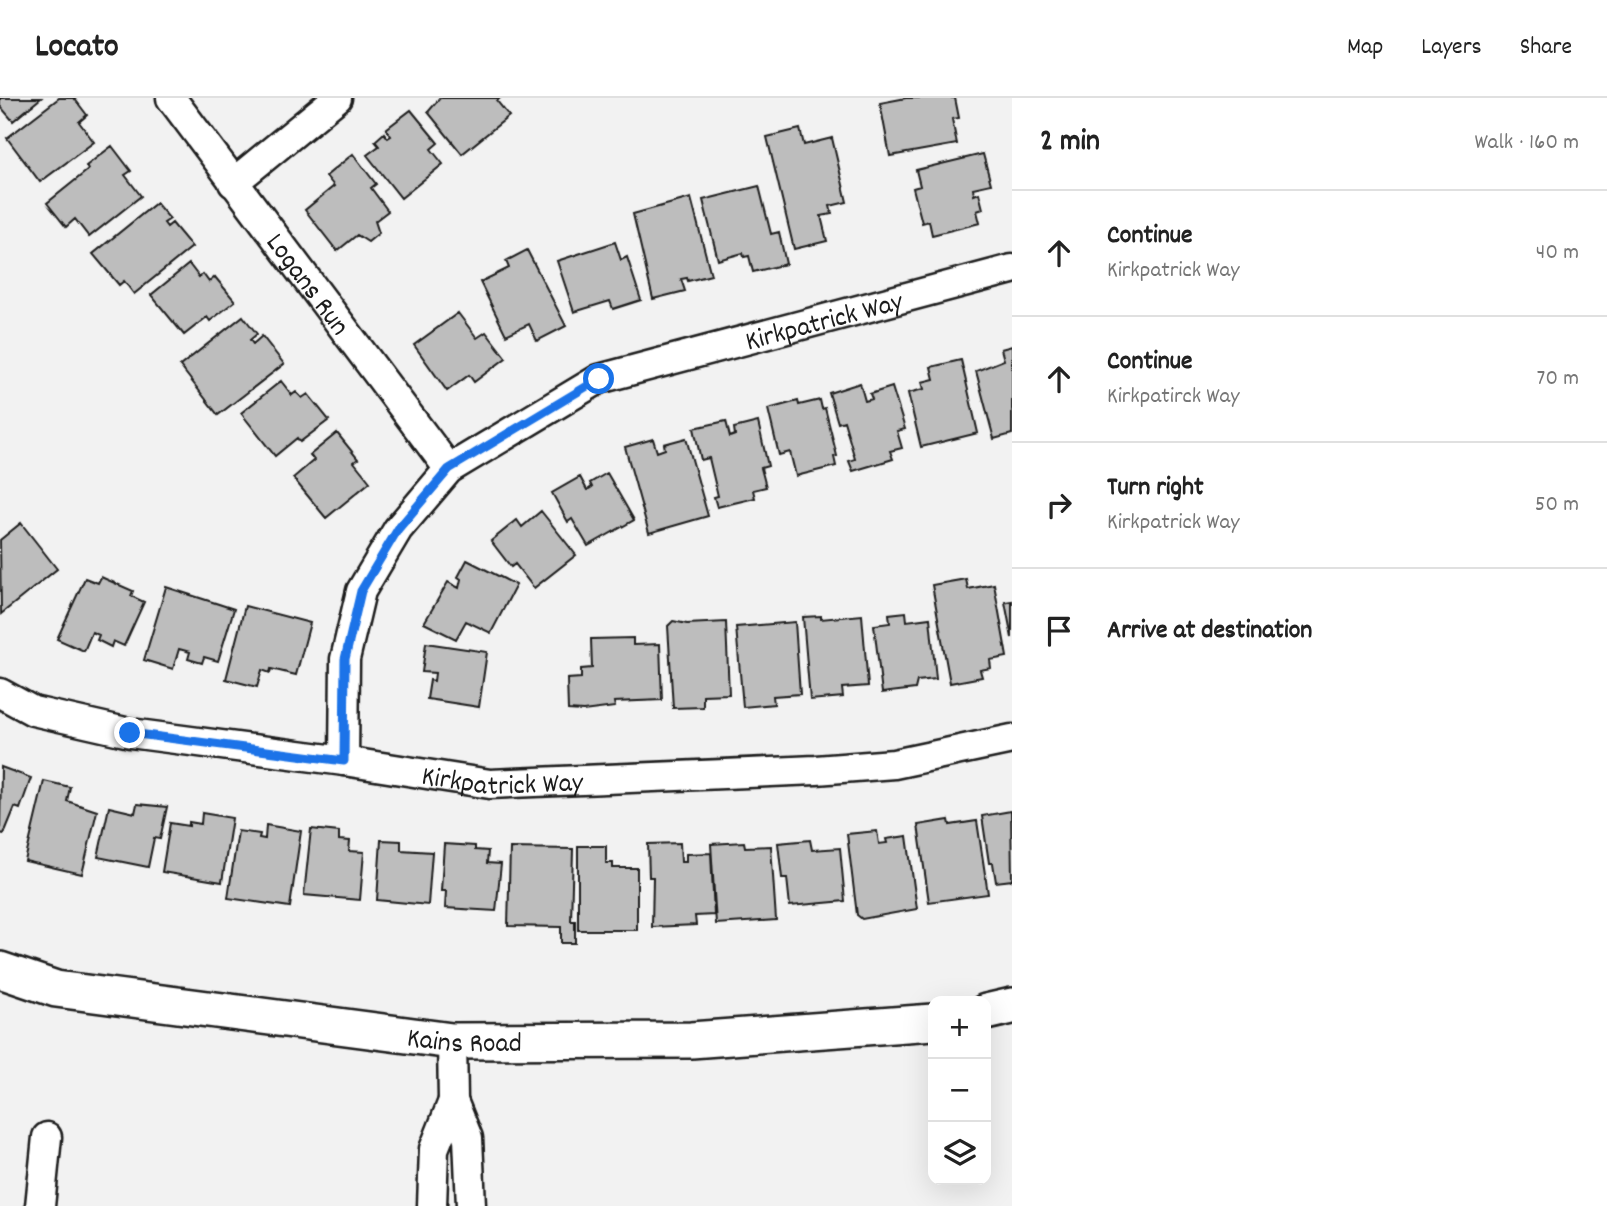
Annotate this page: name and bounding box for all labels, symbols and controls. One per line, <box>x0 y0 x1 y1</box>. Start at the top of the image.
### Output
text: Locato <box>35 25 119 72</box>
text: Map <box>1347 31 1383 65</box>
text: Layers <box>1421 31 1482 65</box>
text: Share <box>1520 31 1572 65</box>
text: 2 min <box>1040 122 1100 165</box>
text: Walk · 160 m <box>1474 127 1579 160</box>
text: Continue <box>1107 218 1192 255</box>
street label: Logans Run <box>254 226 357 346</box>
icon: ahead <box>1040 234 1078 272</box>
text: 40 m <box>1536 237 1579 270</box>
text: Kirkpatrick Way <box>1107 255 1240 288</box>
street label: Kirkpatrick Way <box>742 284 909 364</box>
text: Continue <box>1107 344 1192 381</box>
icon: ahead <box>1040 360 1078 398</box>
route start <box>583 363 614 394</box>
text: 70 m <box>1537 363 1579 396</box>
text: Kirkpatirck Way <box>1107 381 1240 414</box>
text: Turn right <box>1107 470 1204 507</box>
icon: right <box>1040 486 1078 524</box>
text: 50 m <box>1535 489 1579 522</box>
text: Kirkpatrick Way <box>1107 507 1240 540</box>
icon: arrive <box>1040 612 1078 650</box>
text: Arrive at destination <box>1107 613 1312 650</box>
route end <box>114 717 145 748</box>
street label: Kirkpatrick Way <box>418 759 585 809</box>
map controls <box>928 996 991 1185</box>
button: + <box>928 996 991 1059</box>
street label: Kains Road <box>404 1020 522 1066</box>
button: − <box>928 1059 991 1122</box>
button: layers <box>928 1122 991 1185</box>

